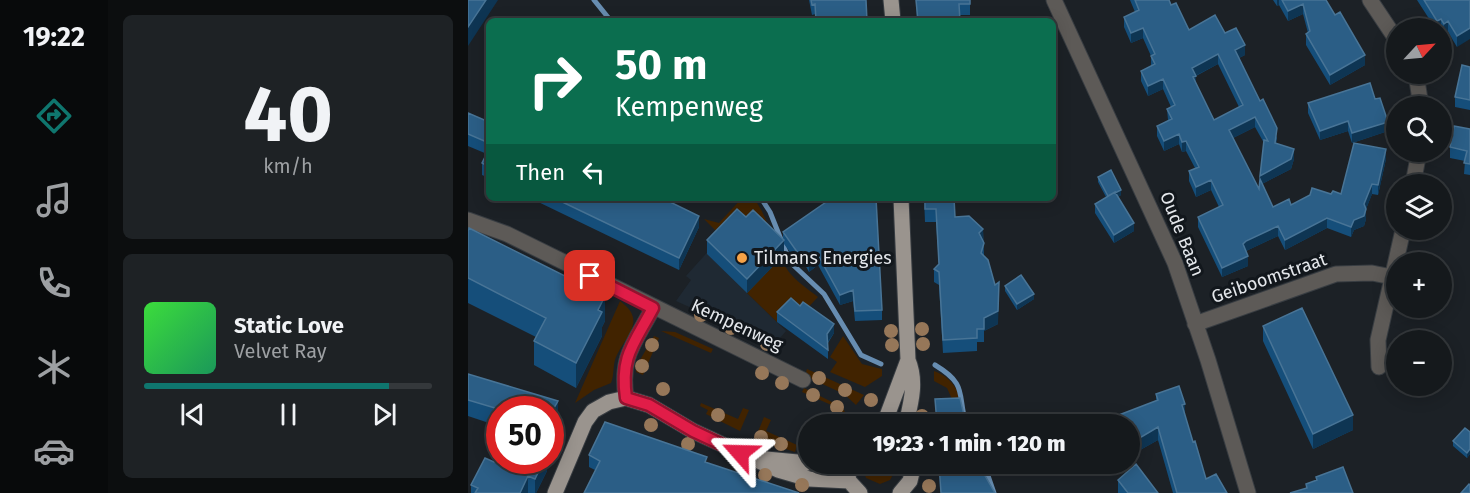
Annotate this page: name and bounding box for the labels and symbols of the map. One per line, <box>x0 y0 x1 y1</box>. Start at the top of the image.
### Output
north arrow <box>1386 18 1452 84</box>
street label: Oude Baan <box>1155 188 1209 280</box>
place label: Tilmans Energies <box>754 247 892 269</box>
street label: Geiboomstraat <box>1208 248 1330 308</box>
pin <box>564 250 615 301</box>
marker: Tilmans Energies <box>735 251 749 265</box>
street label: Kempenweg <box>688 294 787 356</box>
speed limit sign: 50 <box>486 396 564 474</box>
position arrow <box>708 421 772 485</box>

